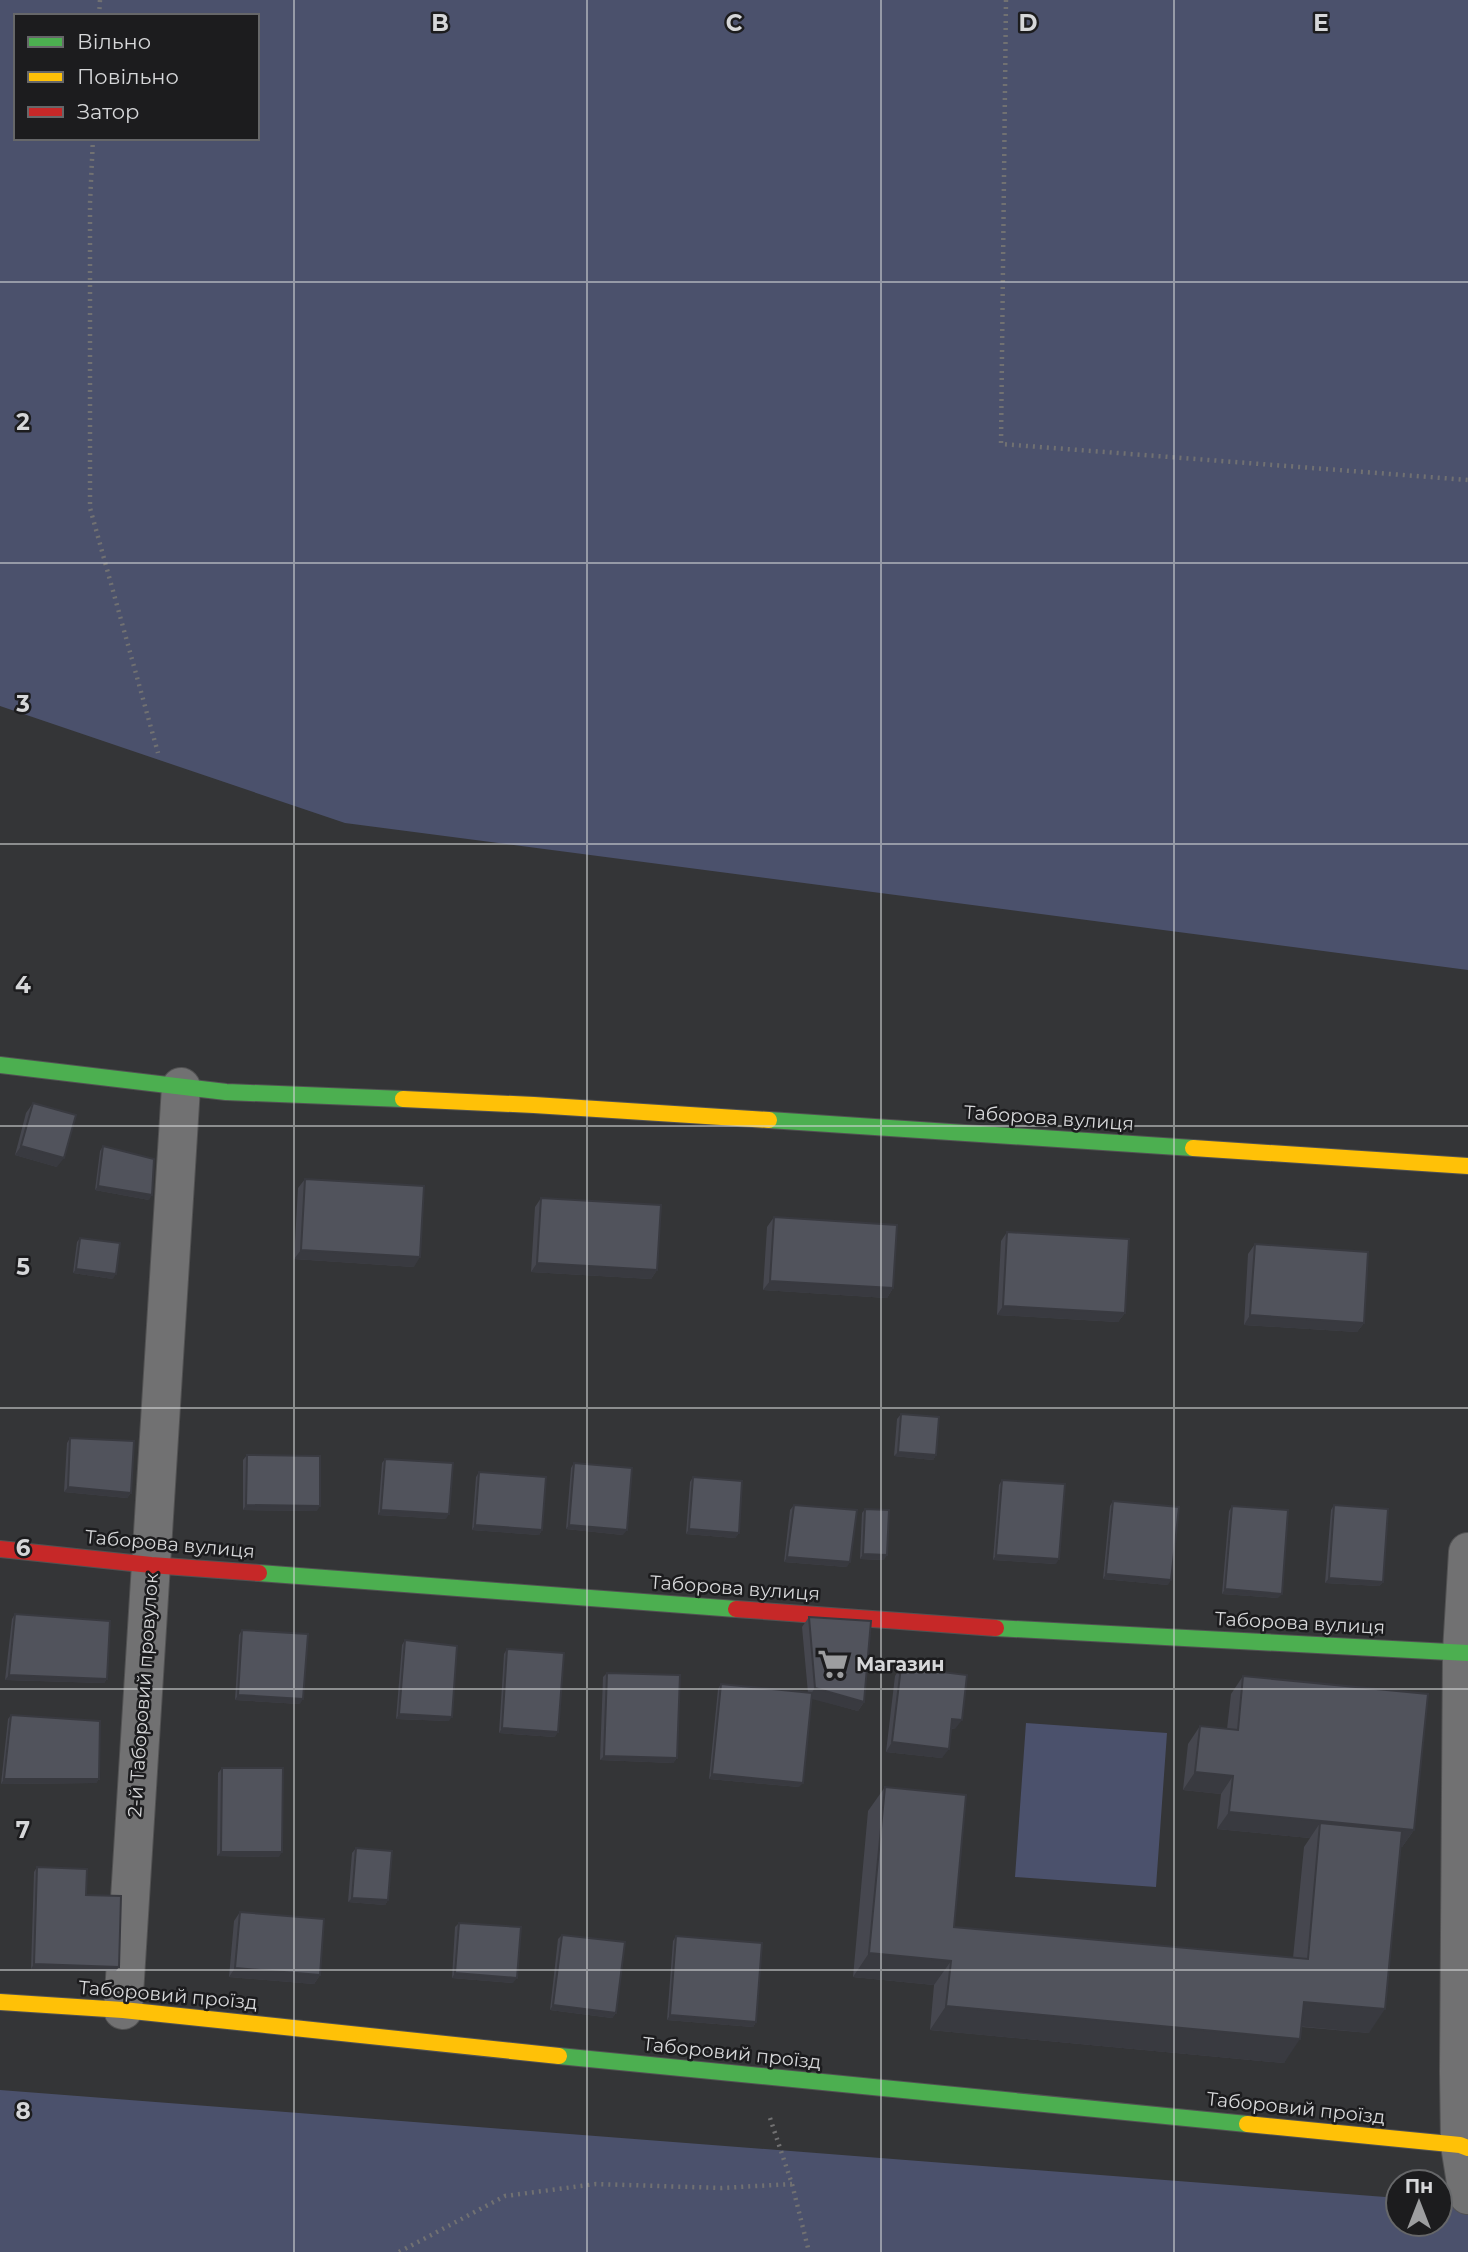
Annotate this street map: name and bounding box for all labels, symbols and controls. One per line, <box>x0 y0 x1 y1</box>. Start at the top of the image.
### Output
text: B <box>431 9 449 37</box>
text: C <box>726 9 743 37</box>
text: D <box>1019 9 1038 37</box>
text: E <box>1313 9 1329 37</box>
legend <box>14 14 259 140</box>
text: Вільно <box>77 29 151 54</box>
text: Повільно <box>77 64 179 89</box>
text: Затор <box>77 99 139 124</box>
text: 2 <box>16 408 30 436</box>
text: 3 <box>15 690 30 718</box>
text: 4 <box>15 971 31 999</box>
street label: Таборова вулиця <box>963 1101 1135 1135</box>
text: 5 <box>16 1253 30 1281</box>
street label: Таборова вулиця <box>84 1525 256 1563</box>
text: 6 <box>16 1534 31 1562</box>
street label: Таборова вулиця <box>649 1571 821 1605</box>
street label: 2-й Таборовий провулок <box>123 1572 163 1818</box>
street label: Таборова вулиця <box>1214 1607 1386 1639</box>
supermarket icon: Магазин <box>816 1647 850 1681</box>
place label: Магазин <box>856 1653 944 1676</box>
text: 7 <box>16 1816 30 1844</box>
street label: Таборовий проїзд <box>78 1976 258 2014</box>
street label: Таборовий проїзд <box>641 2032 823 2074</box>
street label: Таборовий проїзд <box>1205 2087 1387 2129</box>
text: 8 <box>15 2097 31 2125</box>
north arrow <box>1384 2168 1454 2238</box>
text: Пн <box>1405 2175 1433 2198</box>

